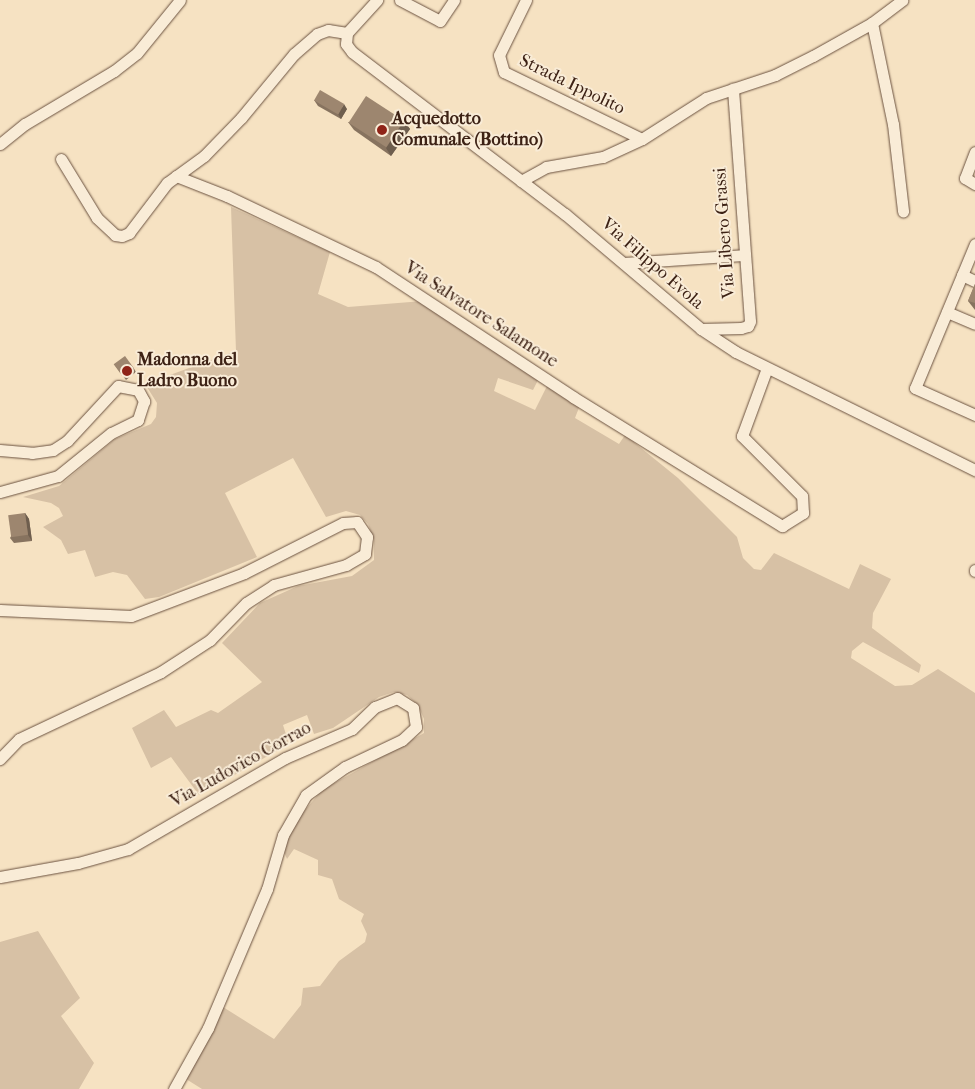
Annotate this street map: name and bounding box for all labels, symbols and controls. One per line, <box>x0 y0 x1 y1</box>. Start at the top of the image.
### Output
street label: Strada Ippolito <box>516 50 628 120</box>
place label: Acquedotto Comunale (Bottino) <box>392 109 543 152</box>
marker: Acquedotto Comunale (Bottino) <box>376 124 388 136</box>
street label: Via Libero Grassi <box>710 167 740 299</box>
street label: Via Filippo Evola <box>596 214 708 314</box>
street label: Via Salvatore Salamone <box>400 257 562 373</box>
place label: Madonna del Ladro Buono <box>137 350 237 392</box>
marker: Madonna del Ladro Buono <box>121 365 133 377</box>
street label: Via Ludovico Corrao <box>167 717 315 813</box>

